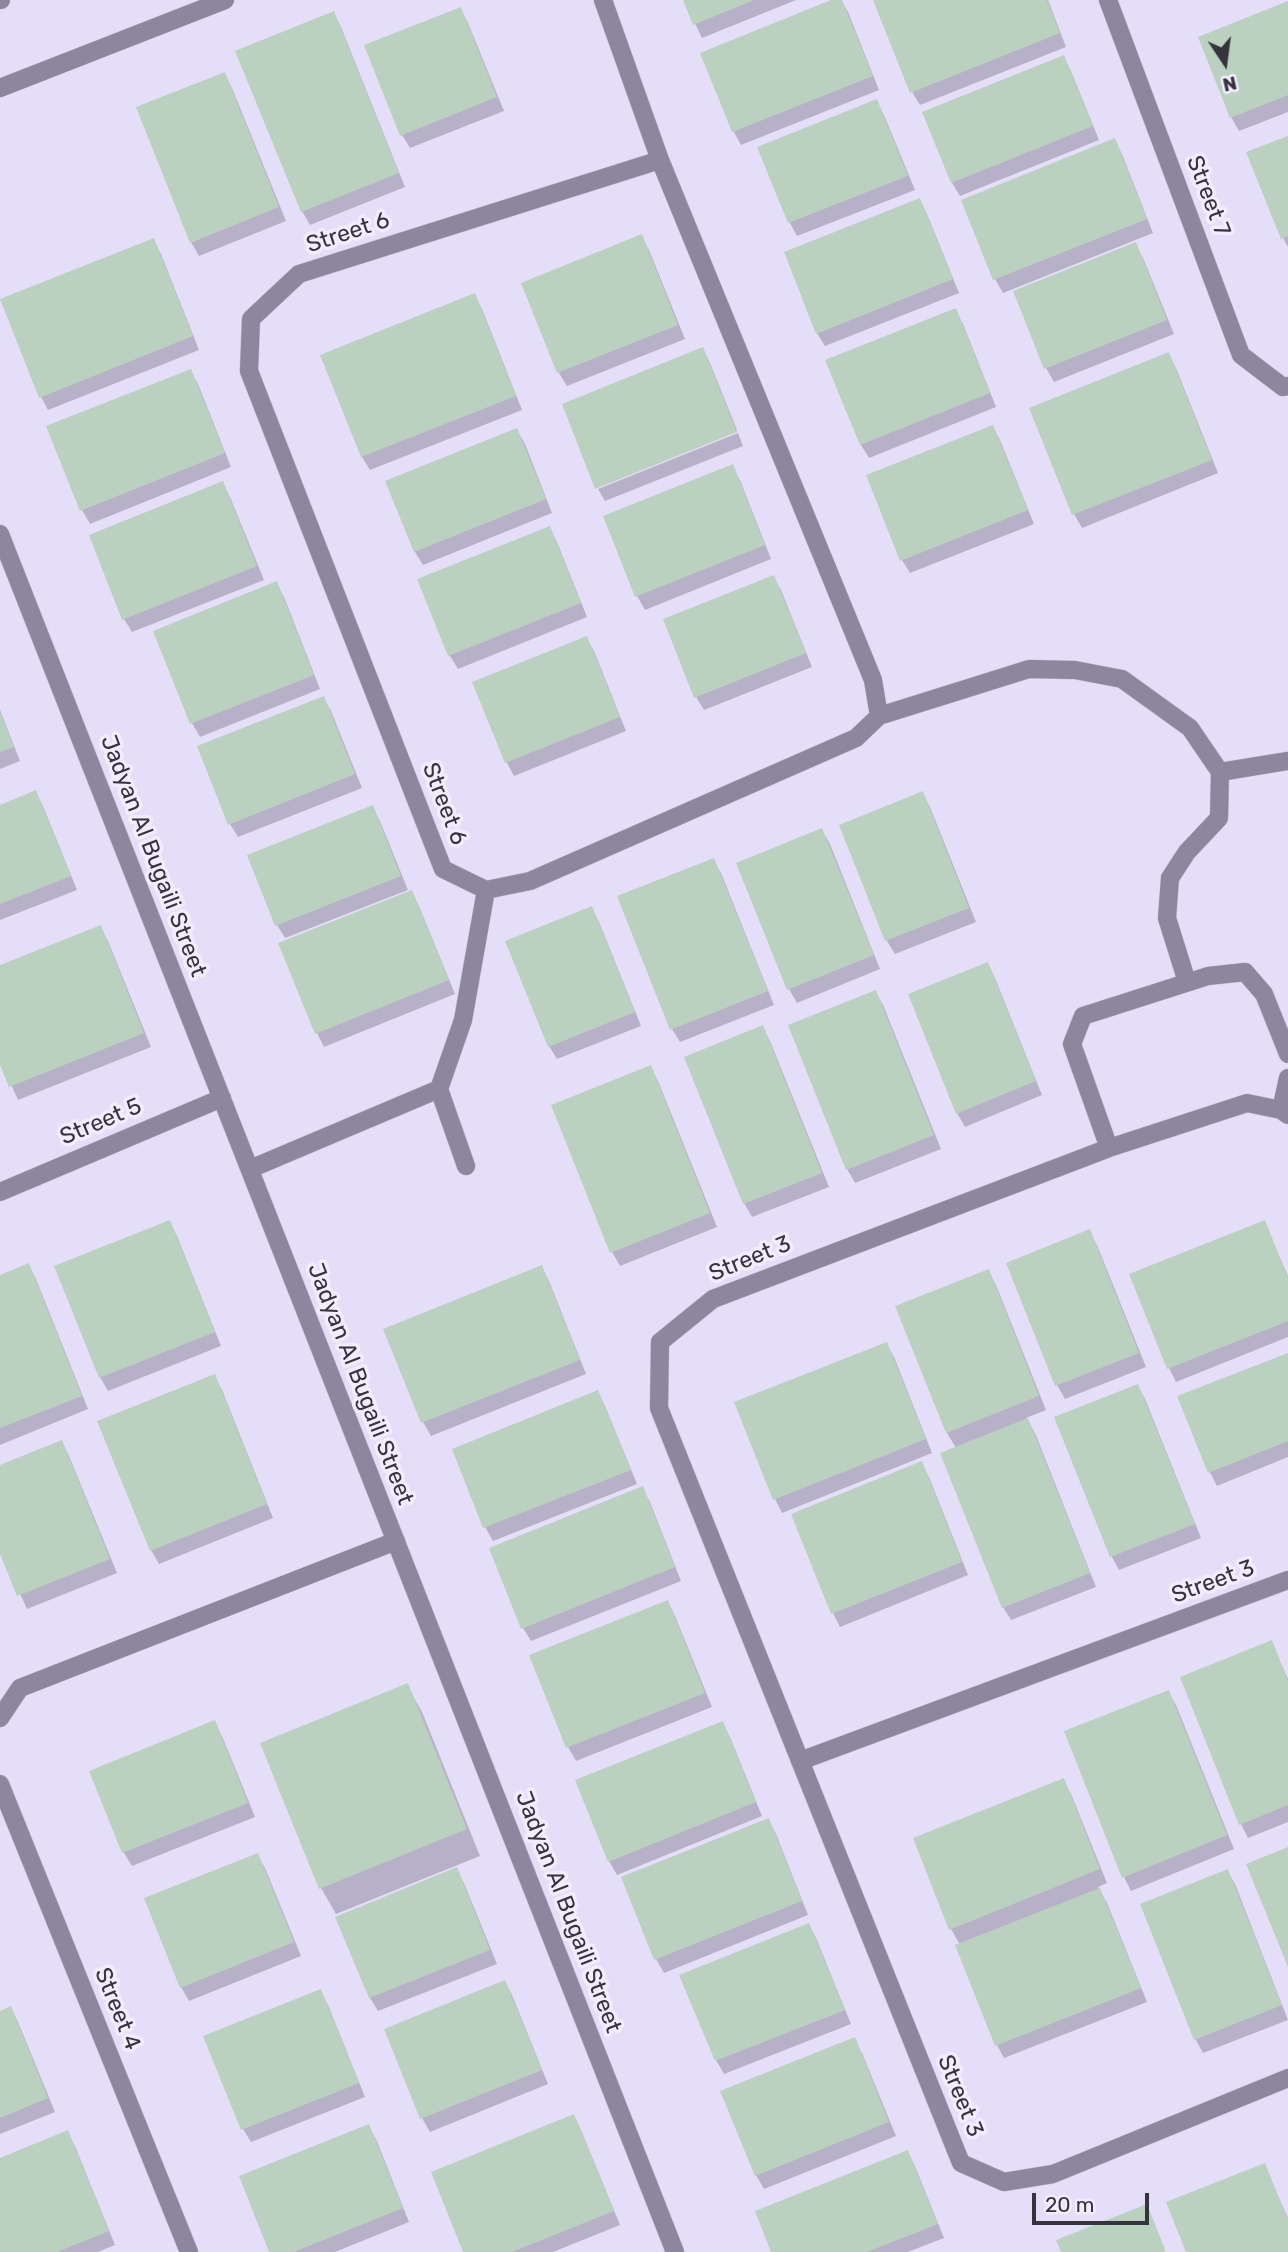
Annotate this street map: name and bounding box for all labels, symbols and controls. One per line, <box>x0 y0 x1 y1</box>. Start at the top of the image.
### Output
north arrow <box>1190 28 1260 98</box>
text: N <box>1221 71 1239 97</box>
street label: Street 7 <box>1180 152 1236 240</box>
street label: Street 6 <box>303 207 393 259</box>
street label: Jadyan Al Bugaili Street <box>94 731 212 981</box>
street label: Street 6 <box>416 759 472 849</box>
street label: Street 5 <box>56 1093 146 1151</box>
street label: Street 3 <box>705 1230 795 1288</box>
street label: Jadyan Al Bugaili Street <box>301 1259 419 1509</box>
street label: Street 3 <box>1168 1554 1258 1610</box>
street label: Jadyan Al Bugaili Street <box>509 1787 627 2037</box>
street label: Street 4 <box>88 1964 146 2054</box>
street label: Street 3 <box>931 2051 989 2141</box>
scale bar <box>1036 2178 1153 2222</box>
text: 20 m <box>1045 2192 1094 2217</box>

